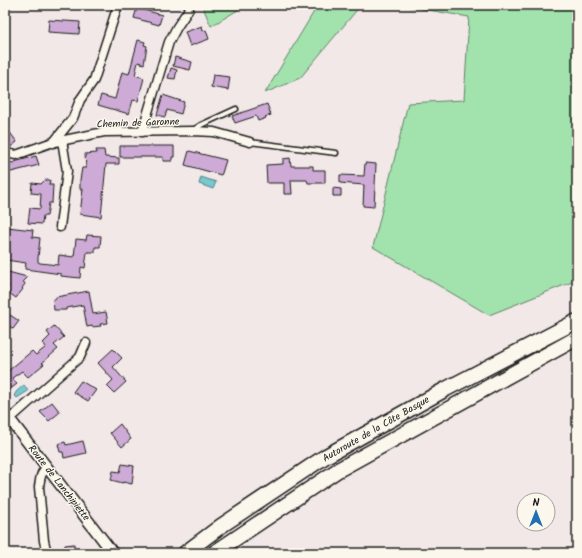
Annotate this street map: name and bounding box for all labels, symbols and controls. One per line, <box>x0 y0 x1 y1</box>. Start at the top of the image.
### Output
street label: Chemin de Garonne <box>96 114 180 132</box>
street label: Autoroute de la Côte Basque <box>320 392 433 466</box>
street label: Route de Lanchipiette <box>24 442 94 525</box>
north arrow <box>516 492 556 532</box>
text: N <box>533 494 540 512</box>

